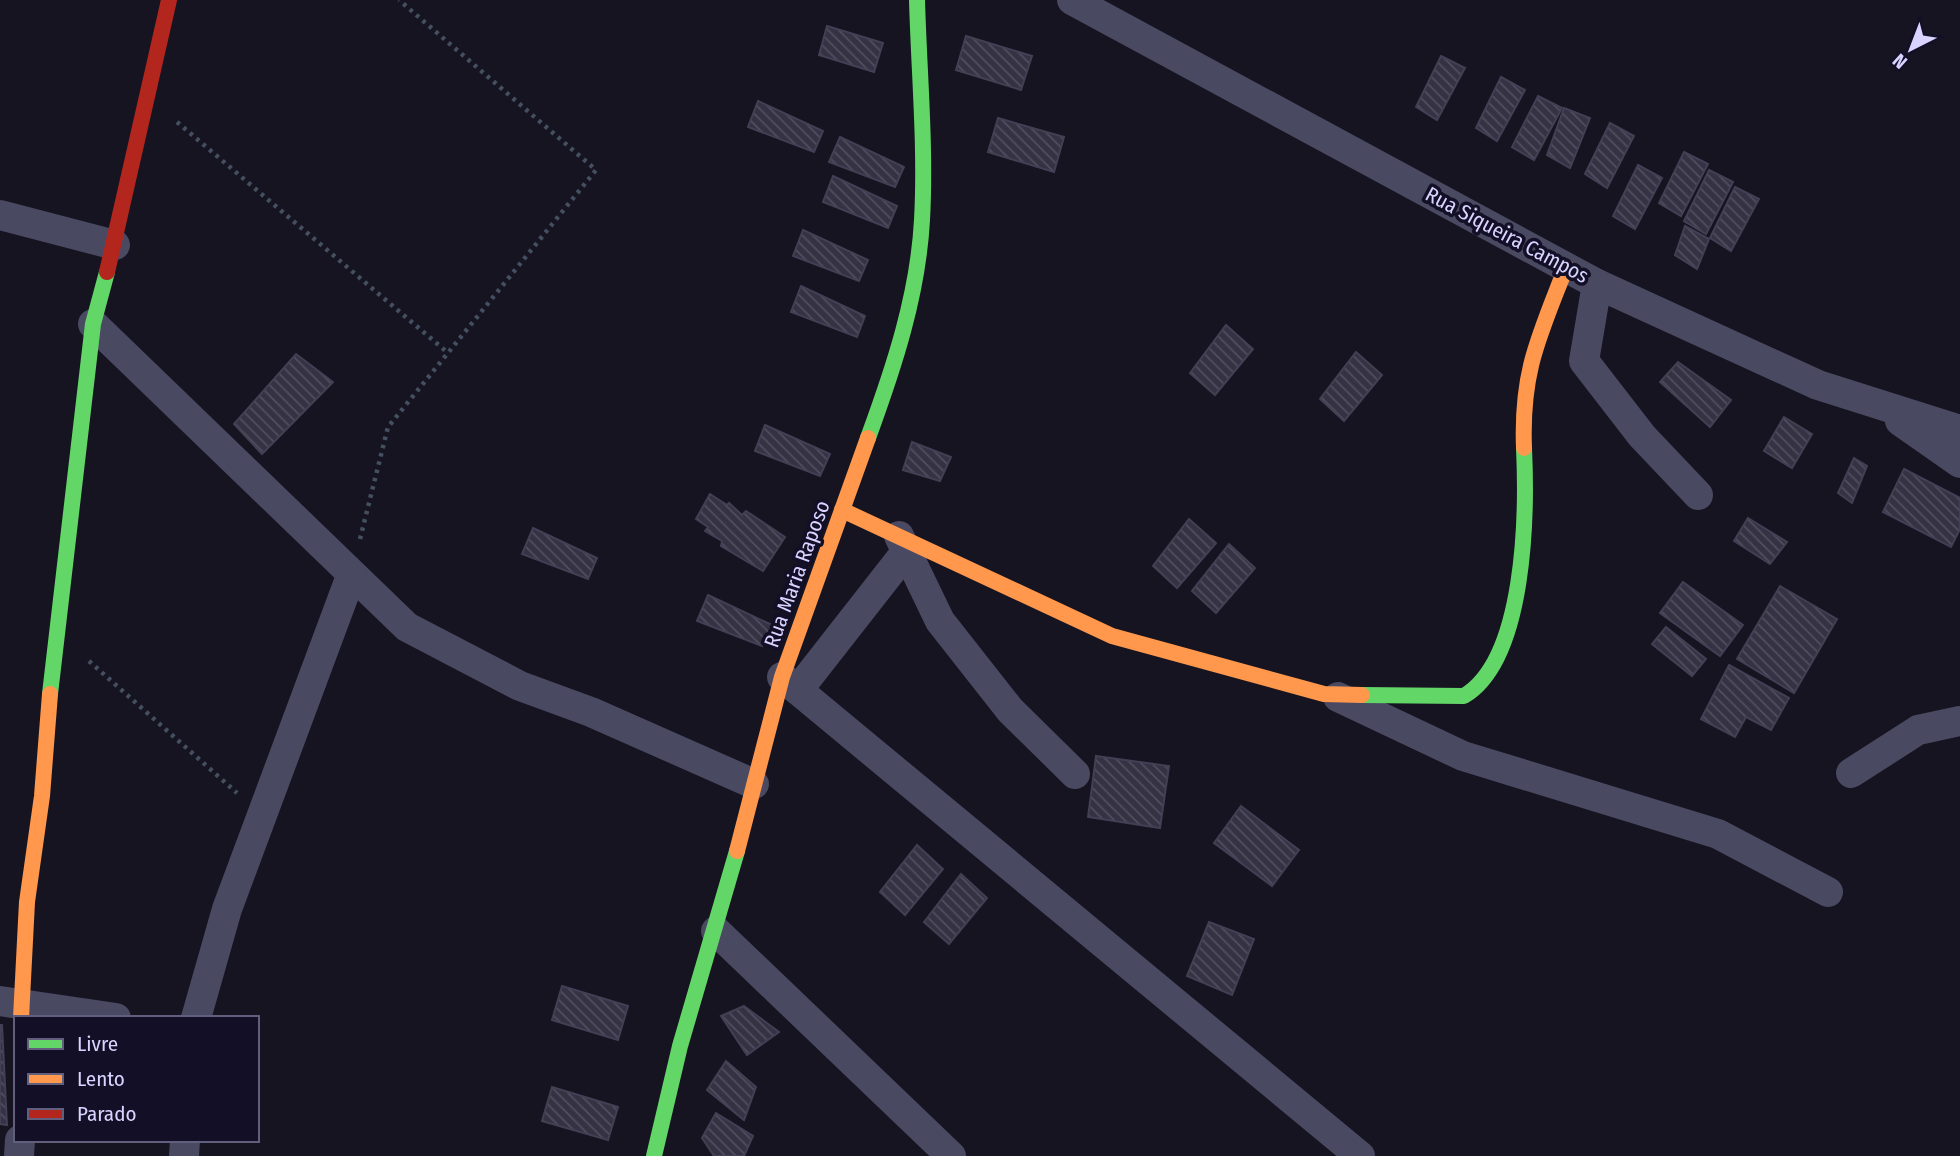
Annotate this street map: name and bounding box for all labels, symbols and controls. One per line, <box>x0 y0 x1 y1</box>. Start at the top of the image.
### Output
north arrow <box>1876 14 1946 84</box>
text: N <box>1888 49 1912 74</box>
street label: Rua Siqueira Campos <box>1421 181 1593 289</box>
street label: Rua Maria Raposo <box>758 497 836 651</box>
legend <box>14 1016 259 1142</box>
text: Livre <box>77 1031 118 1057</box>
text: Lento <box>77 1066 125 1092</box>
text: Parado <box>77 1101 136 1127</box>

